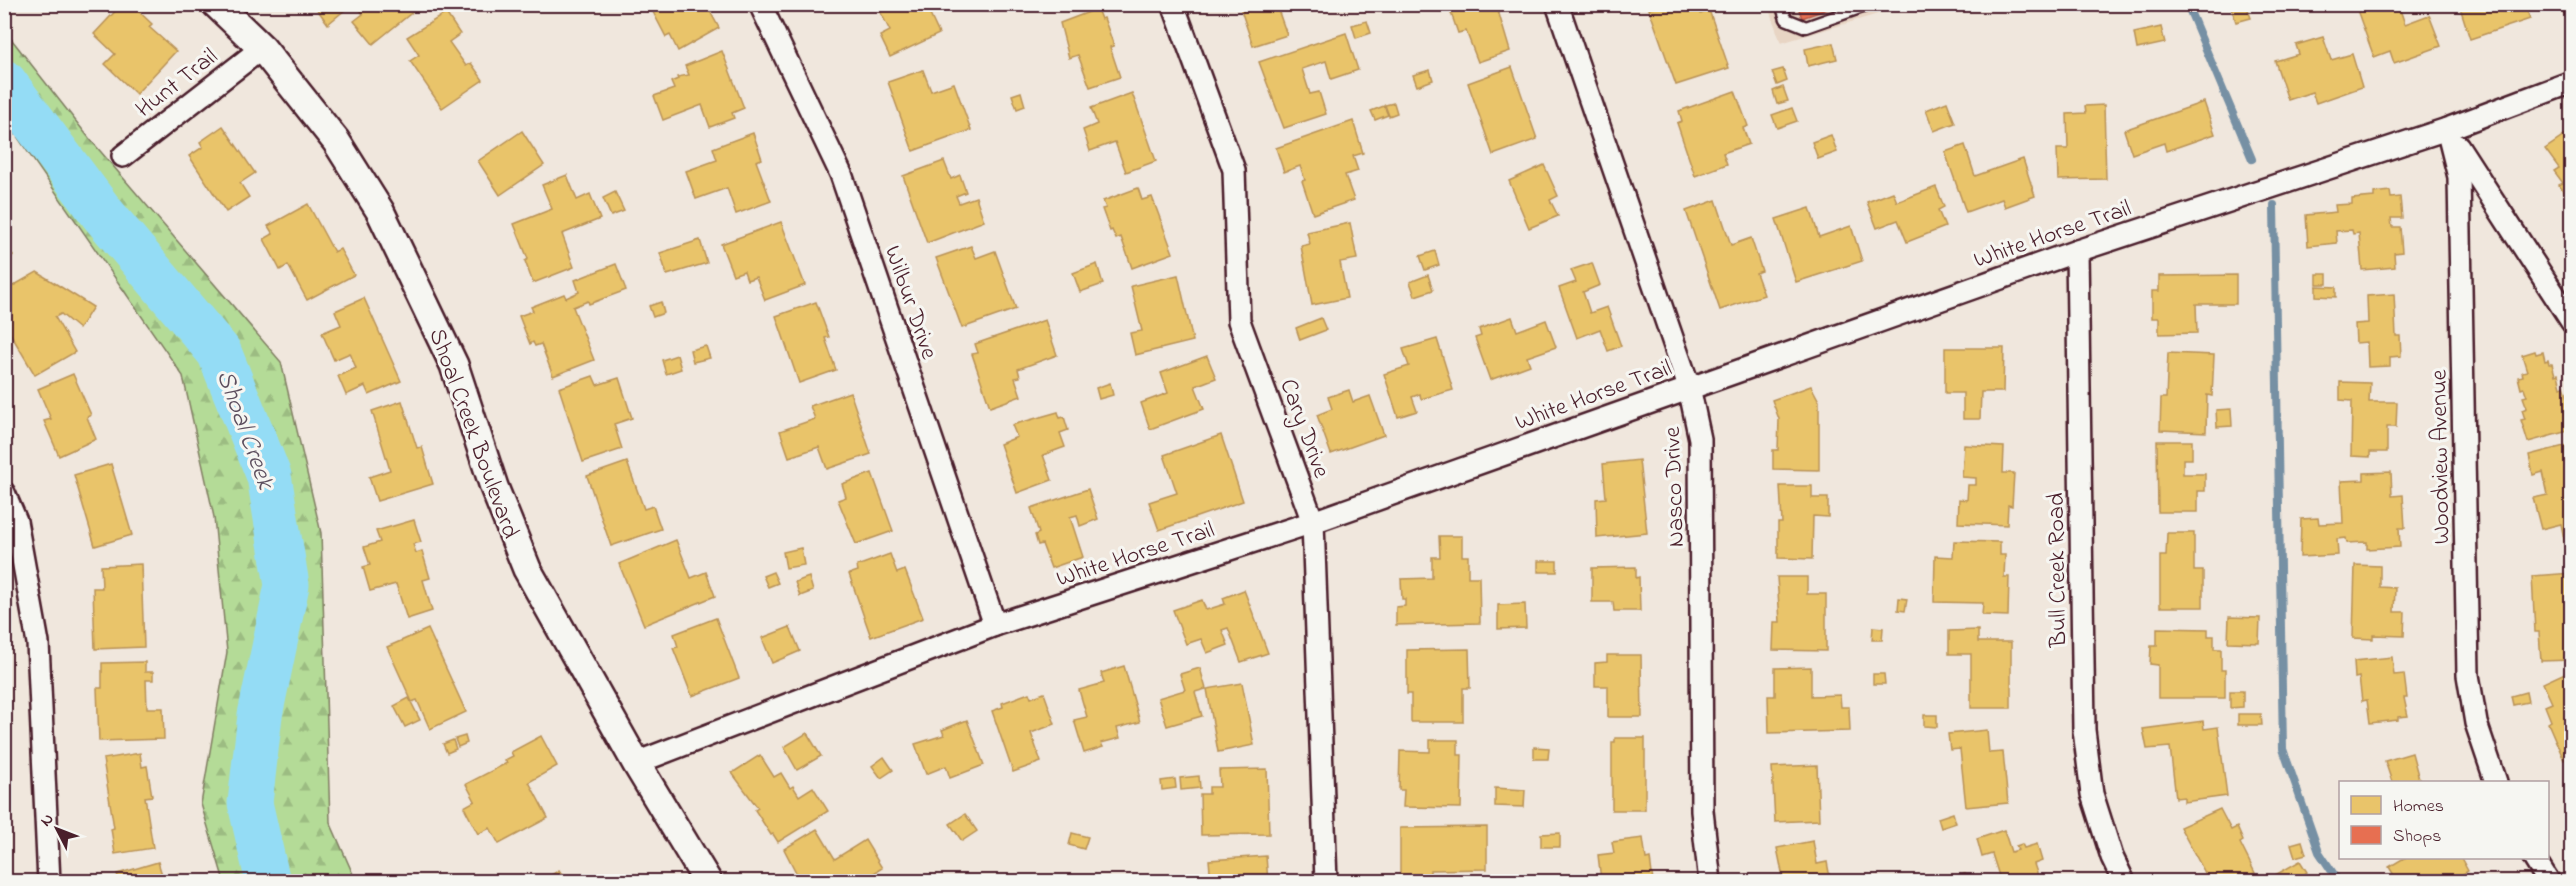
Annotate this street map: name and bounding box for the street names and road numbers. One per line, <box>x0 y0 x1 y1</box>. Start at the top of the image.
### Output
street label: Hunt Trail <box>129 41 226 127</box>
street label: White Horse Trail <box>1969 192 2136 279</box>
street label: Wilbur Drive <box>874 241 945 365</box>
street label: Shoal Creek Boulevard <box>418 324 527 544</box>
street label: White Horse Trail <box>1511 352 1677 441</box>
street label: Woodview Avenue <box>2422 369 2461 545</box>
street label: Cary Drive <box>1269 374 1338 484</box>
street label: Nasco Drive <box>1656 426 1695 548</box>
street label: Bull Creek Road <box>2040 492 2077 649</box>
street label: White Horse Trail <box>1052 513 1219 597</box>

